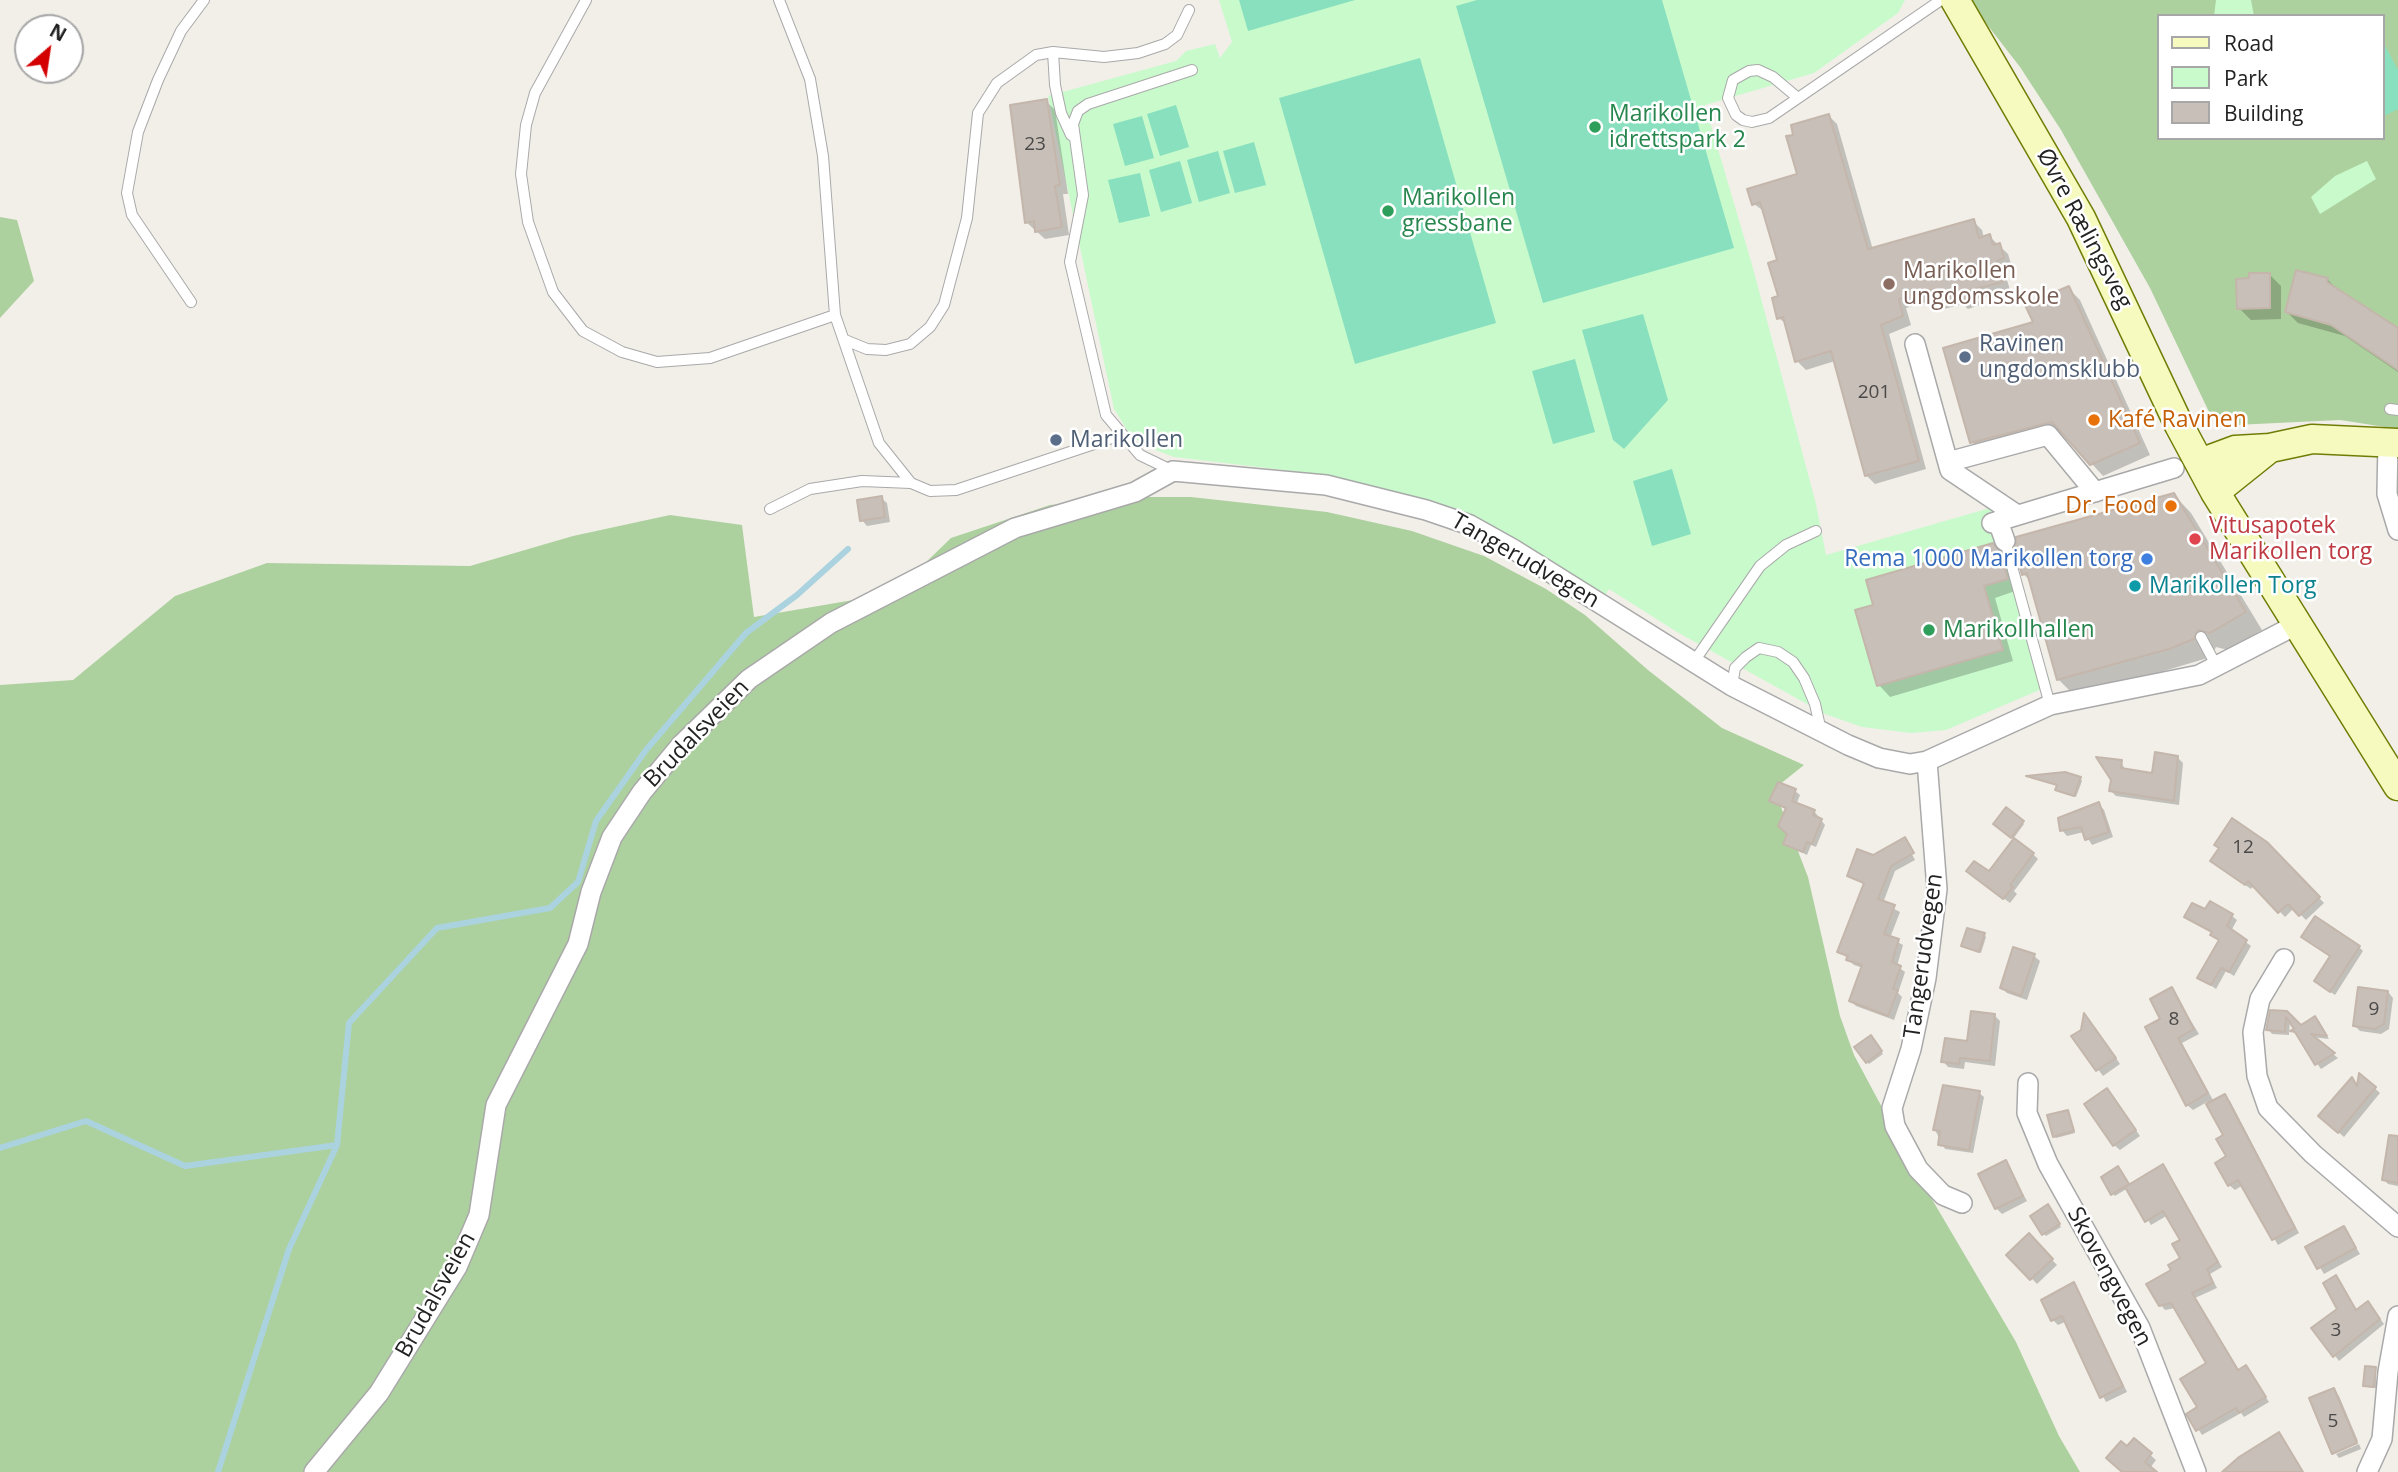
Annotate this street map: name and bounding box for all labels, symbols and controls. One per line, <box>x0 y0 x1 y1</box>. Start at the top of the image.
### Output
north arrow <box>14 14 84 84</box>
legend <box>2156 14 2384 140</box>
text: N <box>45 17 71 47</box>
text: Road <box>2224 29 2274 57</box>
text: Park <box>2224 64 2268 92</box>
text: Building <box>2224 99 2303 127</box>
place label: Marikollen idrettspark 2 <box>1609 100 1746 154</box>
marker: Marikollen idrettspark 2 <box>1587 119 1603 135</box>
house number: 23 <box>1024 134 1046 156</box>
street label: Øvre Rælingsveg <box>2030 144 2138 314</box>
place label: Marikollen gressbane <box>1402 184 1515 238</box>
marker: Marikollen gressbane <box>1380 203 1396 219</box>
place label: Marikollen ungdomsskole <box>1903 257 2059 311</box>
marker: Marikollen ungdomsskole <box>1881 276 1897 292</box>
place label: Ravinen ungdomsklubb <box>1979 330 2140 384</box>
marker: Ravinen ungdomsklubb <box>1957 349 1973 365</box>
house number: 201 <box>1858 382 1890 404</box>
place label: Kafé Ravinen <box>2108 406 2247 434</box>
marker: Kafé Ravinen <box>2086 412 2102 428</box>
place label: Marikollen <box>1070 426 1183 454</box>
marker: Marikollen <box>1048 432 1064 448</box>
place label: Dr. Food <box>2065 492 2157 520</box>
marker: Dr. Food <box>2163 498 2179 514</box>
street label: Tangerudvegen <box>1446 507 1604 615</box>
place label: Vitusapotek Marikollen torg <box>2209 512 2372 566</box>
marker: Vitusapotek Marikollen torg <box>2187 531 2203 547</box>
place label: Rema 1000 Marikollen torg <box>1844 545 2133 573</box>
marker: Rema 1000 Marikollen torg <box>2139 551 2155 567</box>
place label: Marikollen Torg <box>2149 572 2317 600</box>
marker: Marikollen Torg <box>2127 578 2143 594</box>
place label: Marikollhallen <box>1943 616 2095 644</box>
marker: Marikollhallen <box>1921 622 1937 638</box>
street label: Brudalsveien <box>639 674 755 794</box>
house number: 12 <box>2232 837 2254 859</box>
street label: Tangerudvegen <box>1899 872 1949 1040</box>
house number: 9 <box>2369 999 2379 1021</box>
house number: 8 <box>2169 1009 2179 1031</box>
street label: Skovengvegen <box>2061 1203 2157 1351</box>
street label: Brudalsveien <box>390 1227 482 1363</box>
house number: 3 <box>2331 1320 2341 1342</box>
house number: 5 <box>2328 1411 2338 1433</box>

